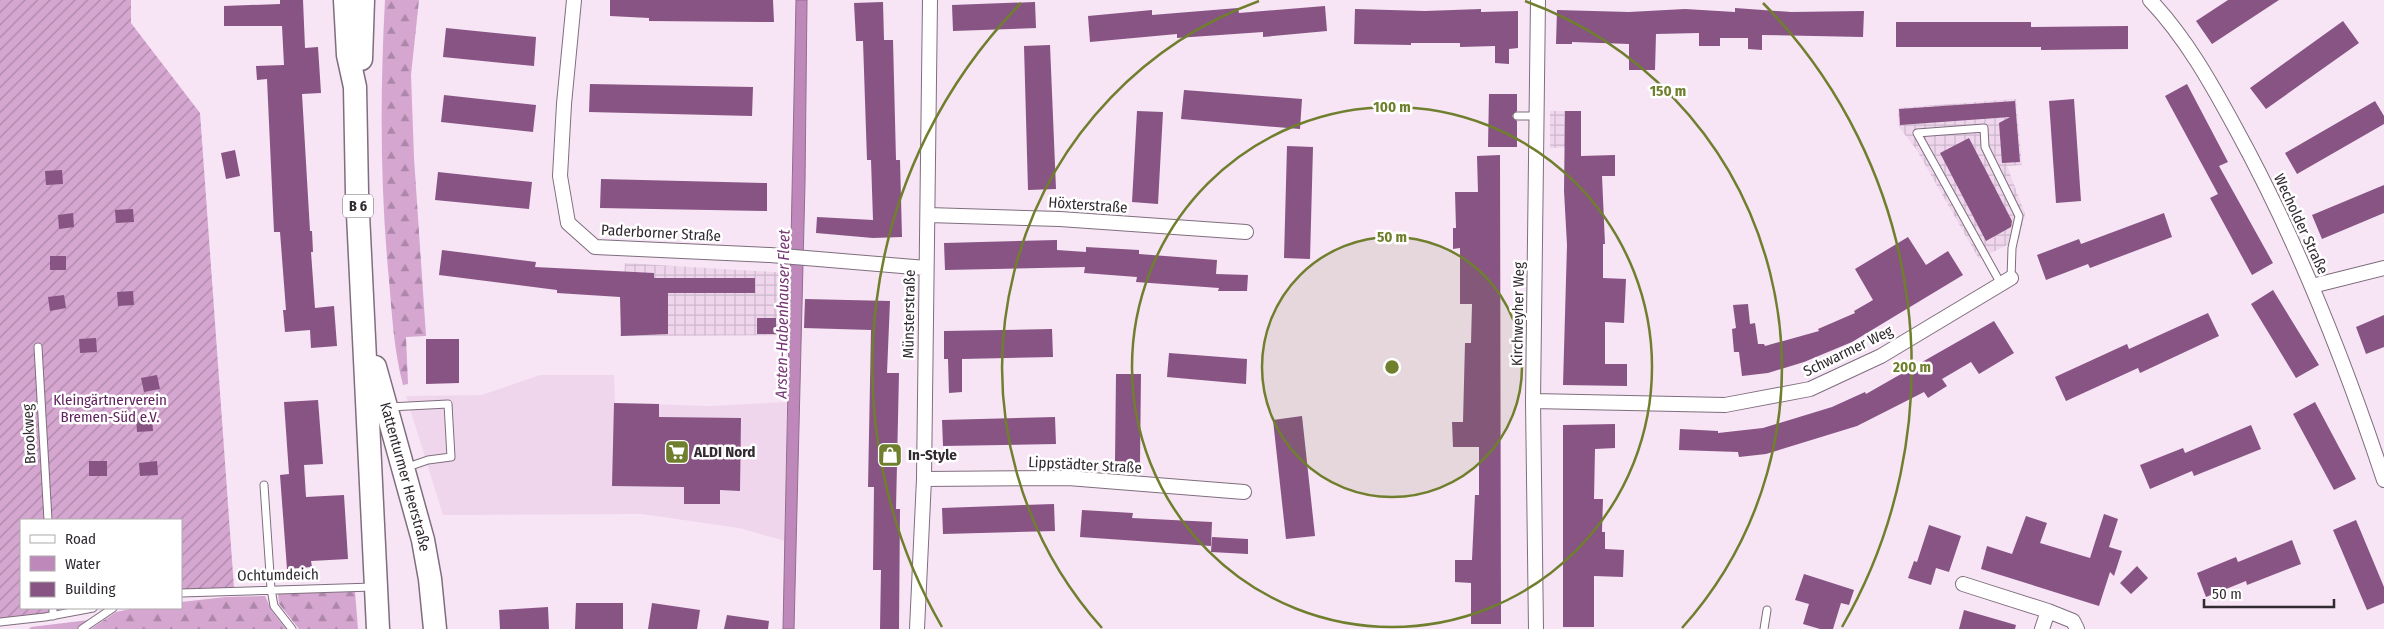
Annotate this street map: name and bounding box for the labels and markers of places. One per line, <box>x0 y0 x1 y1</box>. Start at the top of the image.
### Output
centre of rings <box>1383 358 1401 376</box>
supermarket icon: ALDI Nord <box>664 439 690 465</box>
shop icon: In-Style <box>877 442 903 468</box>
place label: ALDI Nord <box>693 443 755 461</box>
place label: In-Style <box>908 446 957 464</box>

